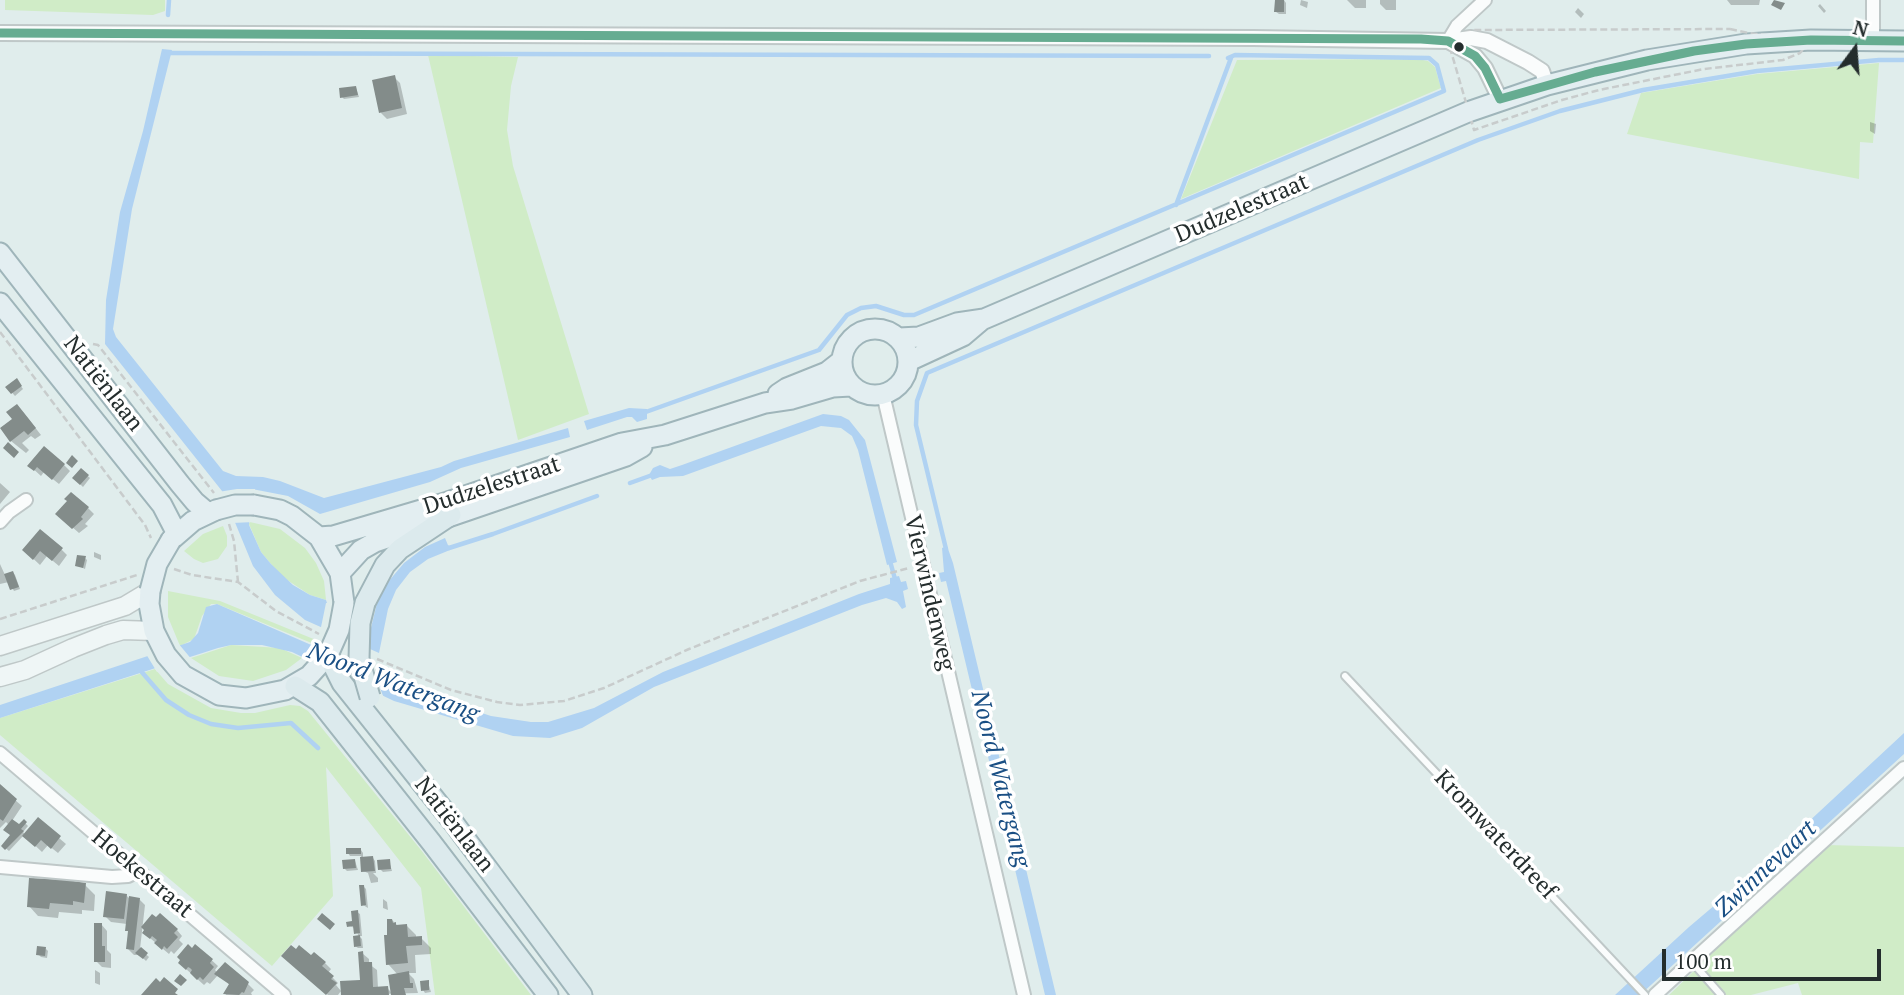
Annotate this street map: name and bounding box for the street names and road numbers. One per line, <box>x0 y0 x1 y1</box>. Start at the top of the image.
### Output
street label: Dudzelestraat <box>1171 168 1313 250</box>
street label: Natiënlaan <box>57 331 149 437</box>
street label: Dudzelestraat <box>420 451 564 521</box>
street label: Vierwindenweg <box>898 513 960 673</box>
street label: Kromwaterdreef <box>1428 765 1562 905</box>
street label: Natiënlaan <box>408 772 500 878</box>
street label: Hoekestraat <box>86 824 198 924</box>

